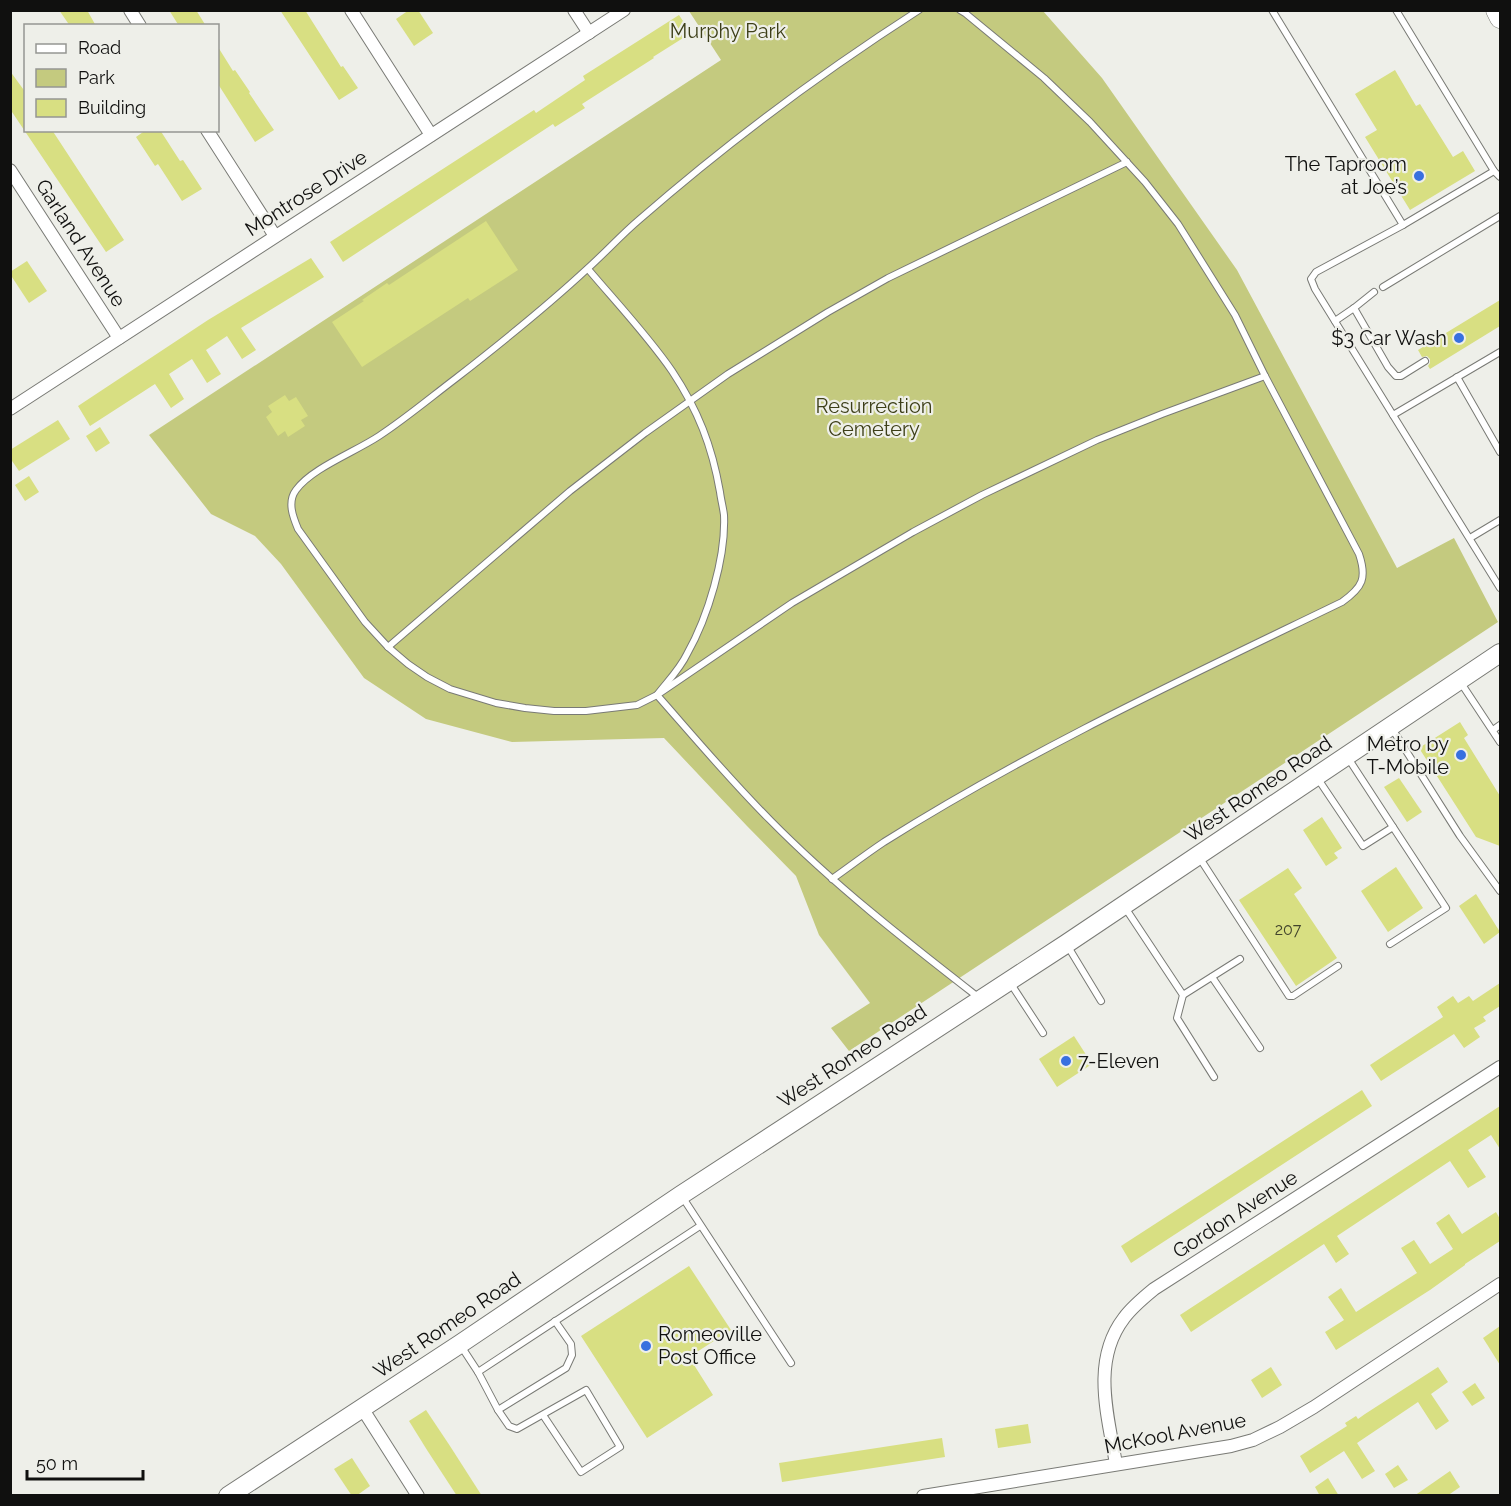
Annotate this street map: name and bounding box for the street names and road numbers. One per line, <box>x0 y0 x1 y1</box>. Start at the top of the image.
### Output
street label: Montrose Drive <box>241 145 372 241</box>
street label: Garland Avenue <box>31 175 131 312</box>
street label: West Romeo Road <box>1180 731 1336 847</box>
street label: West Romeo Road <box>773 999 931 1113</box>
street label: Gordon Avenue <box>1168 1165 1302 1263</box>
street label: West Romeo Road <box>369 1267 525 1383</box>
street label: McKool Avenue <box>1102 1407 1248 1459</box>

